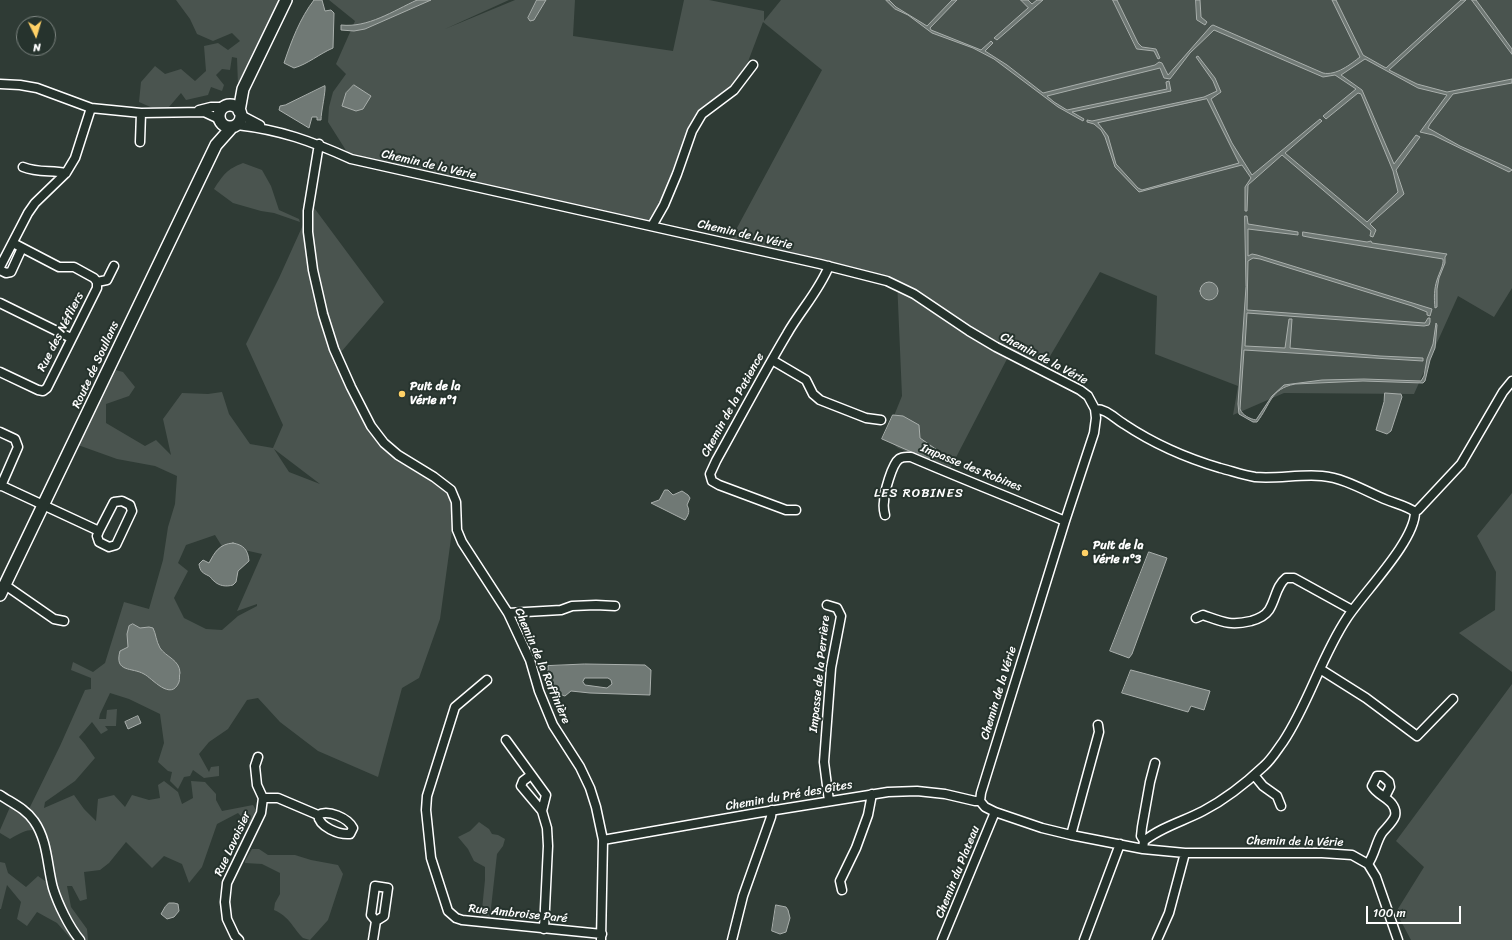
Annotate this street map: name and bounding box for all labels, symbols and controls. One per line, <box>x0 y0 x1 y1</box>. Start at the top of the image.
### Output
north arrow <box>16 16 56 56</box>
text: N <box>32 38 42 57</box>
street label: Chemin de la Vérie <box>380 147 478 183</box>
street label: Chemin de la Vérie <box>696 217 794 253</box>
street label: Rue des Néfliers <box>35 290 87 374</box>
street label: Route de Soullans <box>69 319 123 411</box>
street label: Chemin de la Vérie <box>998 330 1090 388</box>
street label: Chemin de la Patience <box>698 351 768 459</box>
place label: Puit de la Vérie n°1 <box>410 380 460 408</box>
marker: Puit de la Vérie n°1 <box>397 389 407 399</box>
street label: Impasse des Robines <box>918 441 1024 495</box>
district label: LES ROBINES <box>875 486 963 502</box>
place label: Puit de la Vérie n°3 <box>1093 539 1143 567</box>
marker: Puit de la Vérie n°3 <box>1080 548 1090 558</box>
street label: Chemin de la Raffinière <box>511 606 573 726</box>
street label: Impasse de la Perrière <box>807 615 833 733</box>
street label: Chemin de la Vérie <box>978 645 1020 741</box>
street label: Chemin du Pré des Gîtes <box>724 778 854 814</box>
street label: Rue Lavoisier <box>212 809 254 879</box>
street label: Chemin du Plateau <box>933 824 983 920</box>
street label: Chemin de la Vérie <box>1246 834 1344 850</box>
scale bar <box>1368 898 1463 924</box>
street label: Rue Ambroise Paré <box>468 902 568 926</box>
text: 100 m <box>1373 902 1406 924</box>

